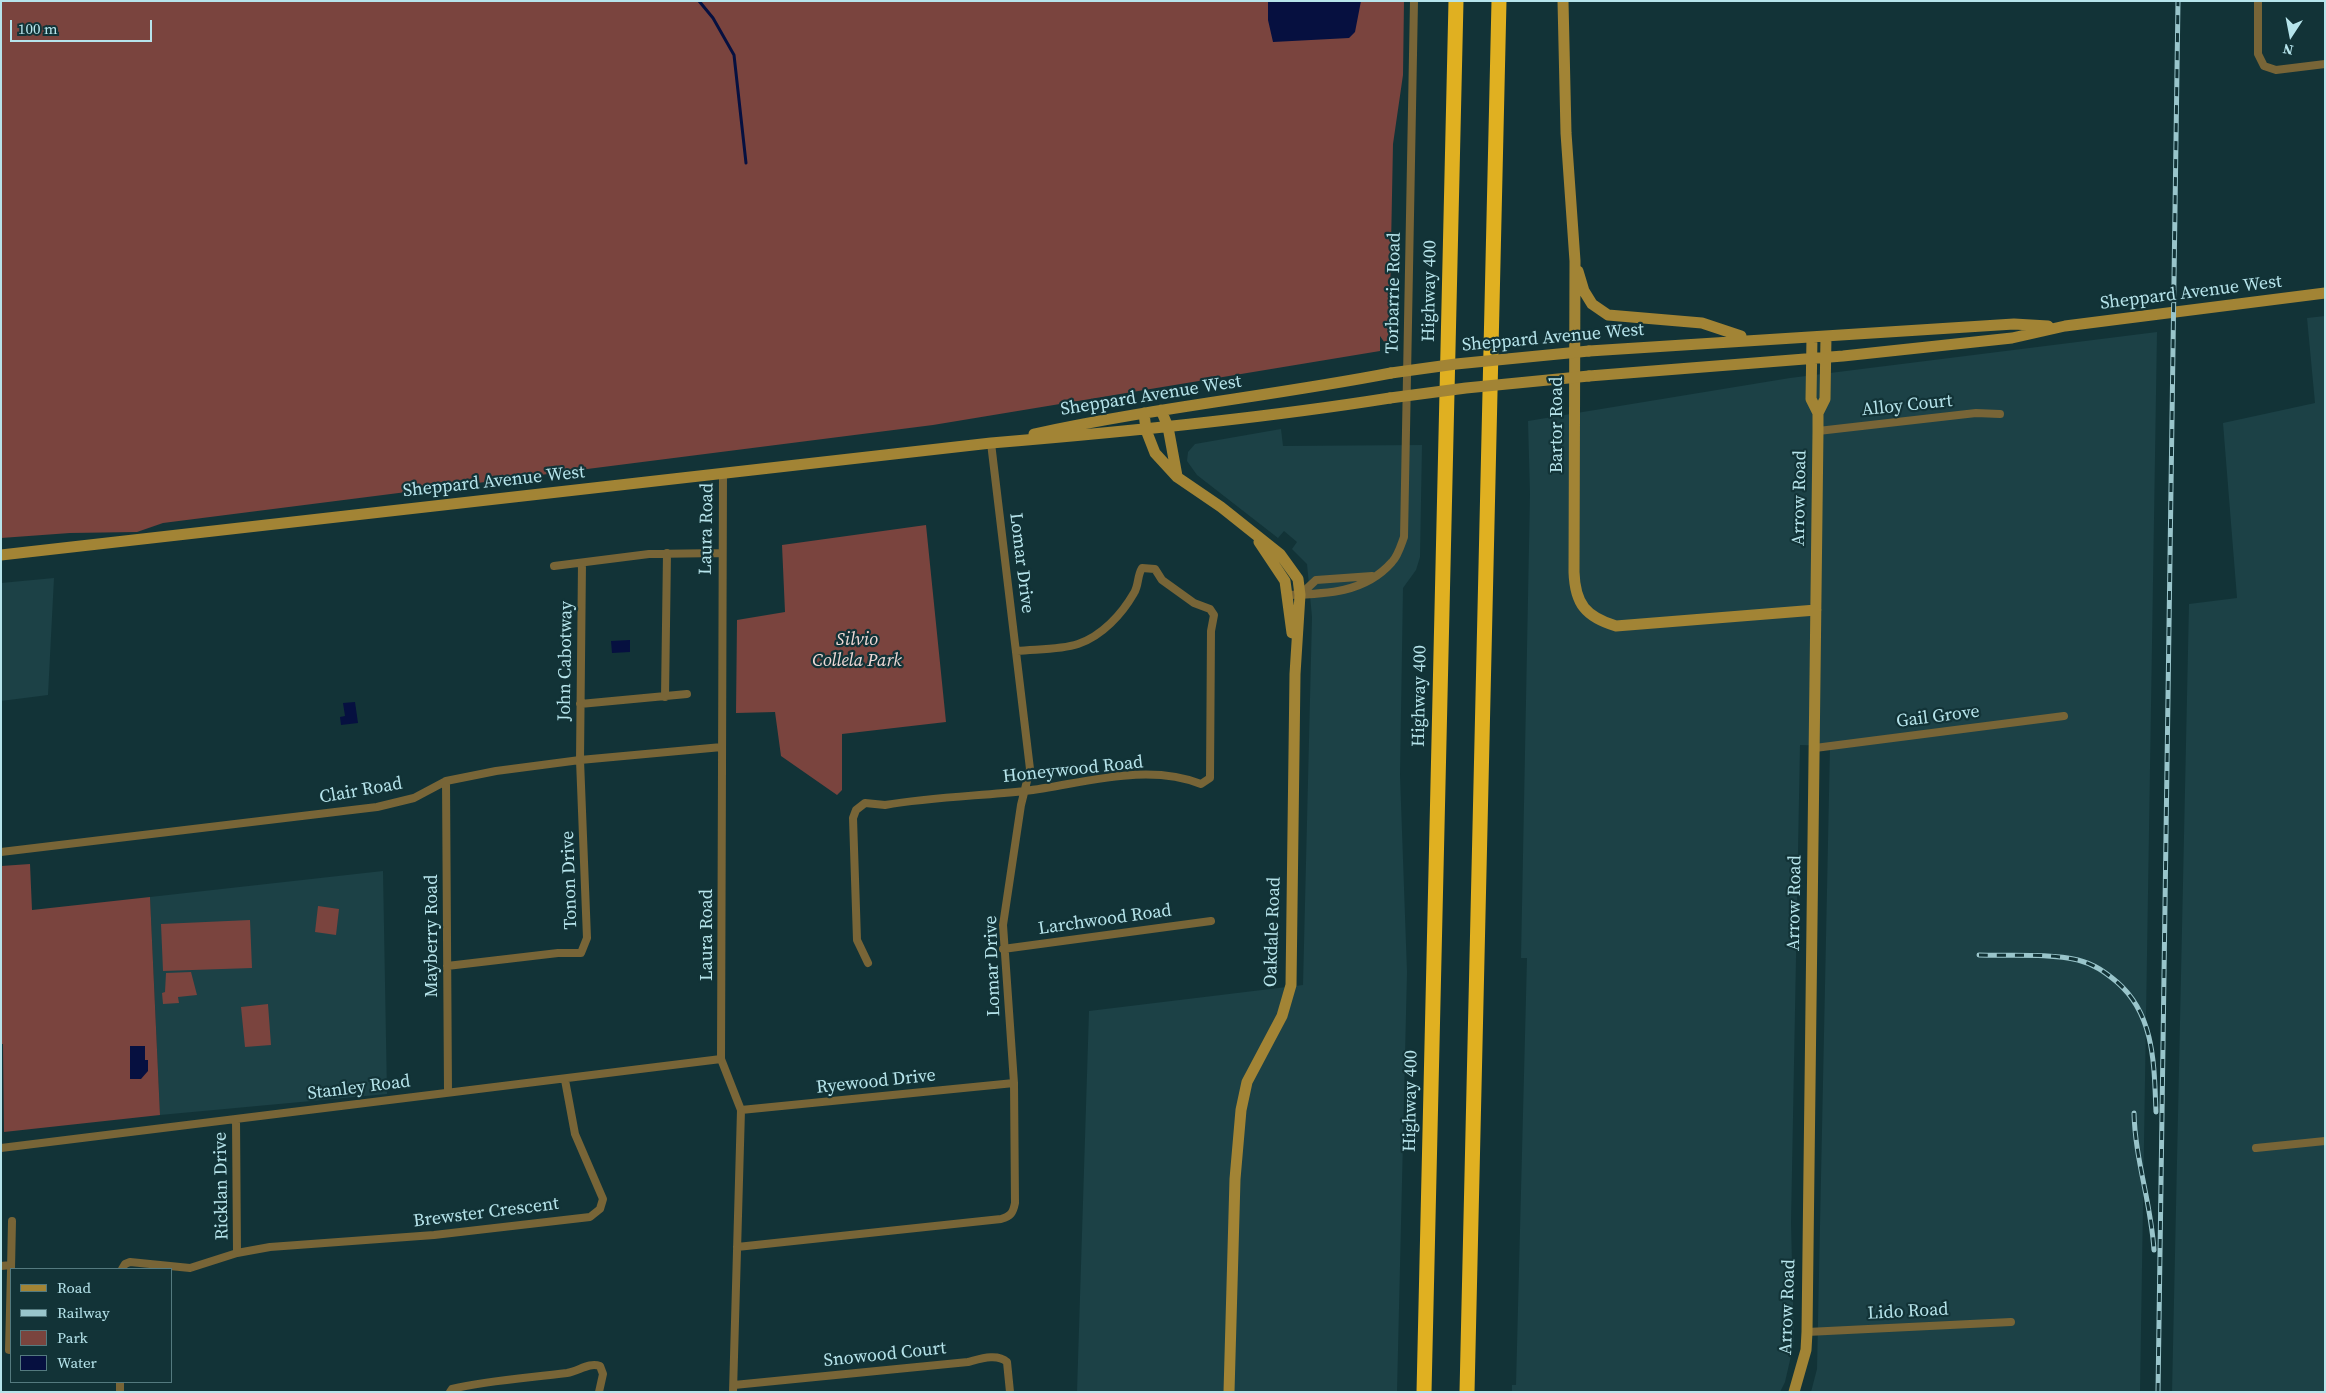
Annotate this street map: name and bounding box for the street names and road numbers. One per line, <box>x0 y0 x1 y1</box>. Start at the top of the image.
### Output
street label: Torbarrie Road <box>1382 232 1406 354</box>
street label: Highway 400 <box>1418 240 1442 342</box>
street label: Sheppard Avenue West <box>2099 271 2283 315</box>
street label: Sheppard Avenue West <box>1461 319 1645 357</box>
street label: Sheppard Avenue West <box>1059 371 1243 421</box>
street label: Bartor Road <box>1546 377 1568 473</box>
street label: Alloy Court <box>1861 390 1953 422</box>
street label: Arrow Road <box>1788 450 1812 546</box>
street label: Sheppard Avenue West <box>402 462 586 502</box>
street label: Laura Road <box>695 483 719 575</box>
street label: Lomar Drive <box>1004 512 1038 614</box>
street label: John Cabotway <box>554 601 578 721</box>
street label: Highway 400 <box>1408 645 1432 747</box>
street label: Gail Grove <box>1895 701 1981 733</box>
street label: Honeywood Road <box>1002 752 1144 788</box>
street label: Clair Road <box>318 773 404 809</box>
street label: Tonon Drive <box>557 830 583 930</box>
street label: Arrow Road <box>1783 855 1807 951</box>
street label: Mayberry Road <box>421 875 443 997</box>
street label: Oakdale Road <box>1260 877 1286 987</box>
street label: Laura Road <box>696 889 718 981</box>
street label: Larchwood Road <box>1037 900 1173 940</box>
street label: Lomar Drive <box>980 915 1006 1017</box>
street label: Highway 400 <box>1399 1050 1423 1152</box>
street label: Ryewood Drive <box>815 1065 937 1099</box>
street label: Stanley Road <box>306 1071 412 1105</box>
street label: Ricklan Drive <box>210 1132 234 1240</box>
street label: Brewster Crescent <box>412 1193 560 1233</box>
street label: Arrow Road <box>1776 1259 1800 1355</box>
street label: Lido Road <box>1867 1299 1949 1325</box>
street label: Snowood Court <box>823 1338 947 1372</box>

